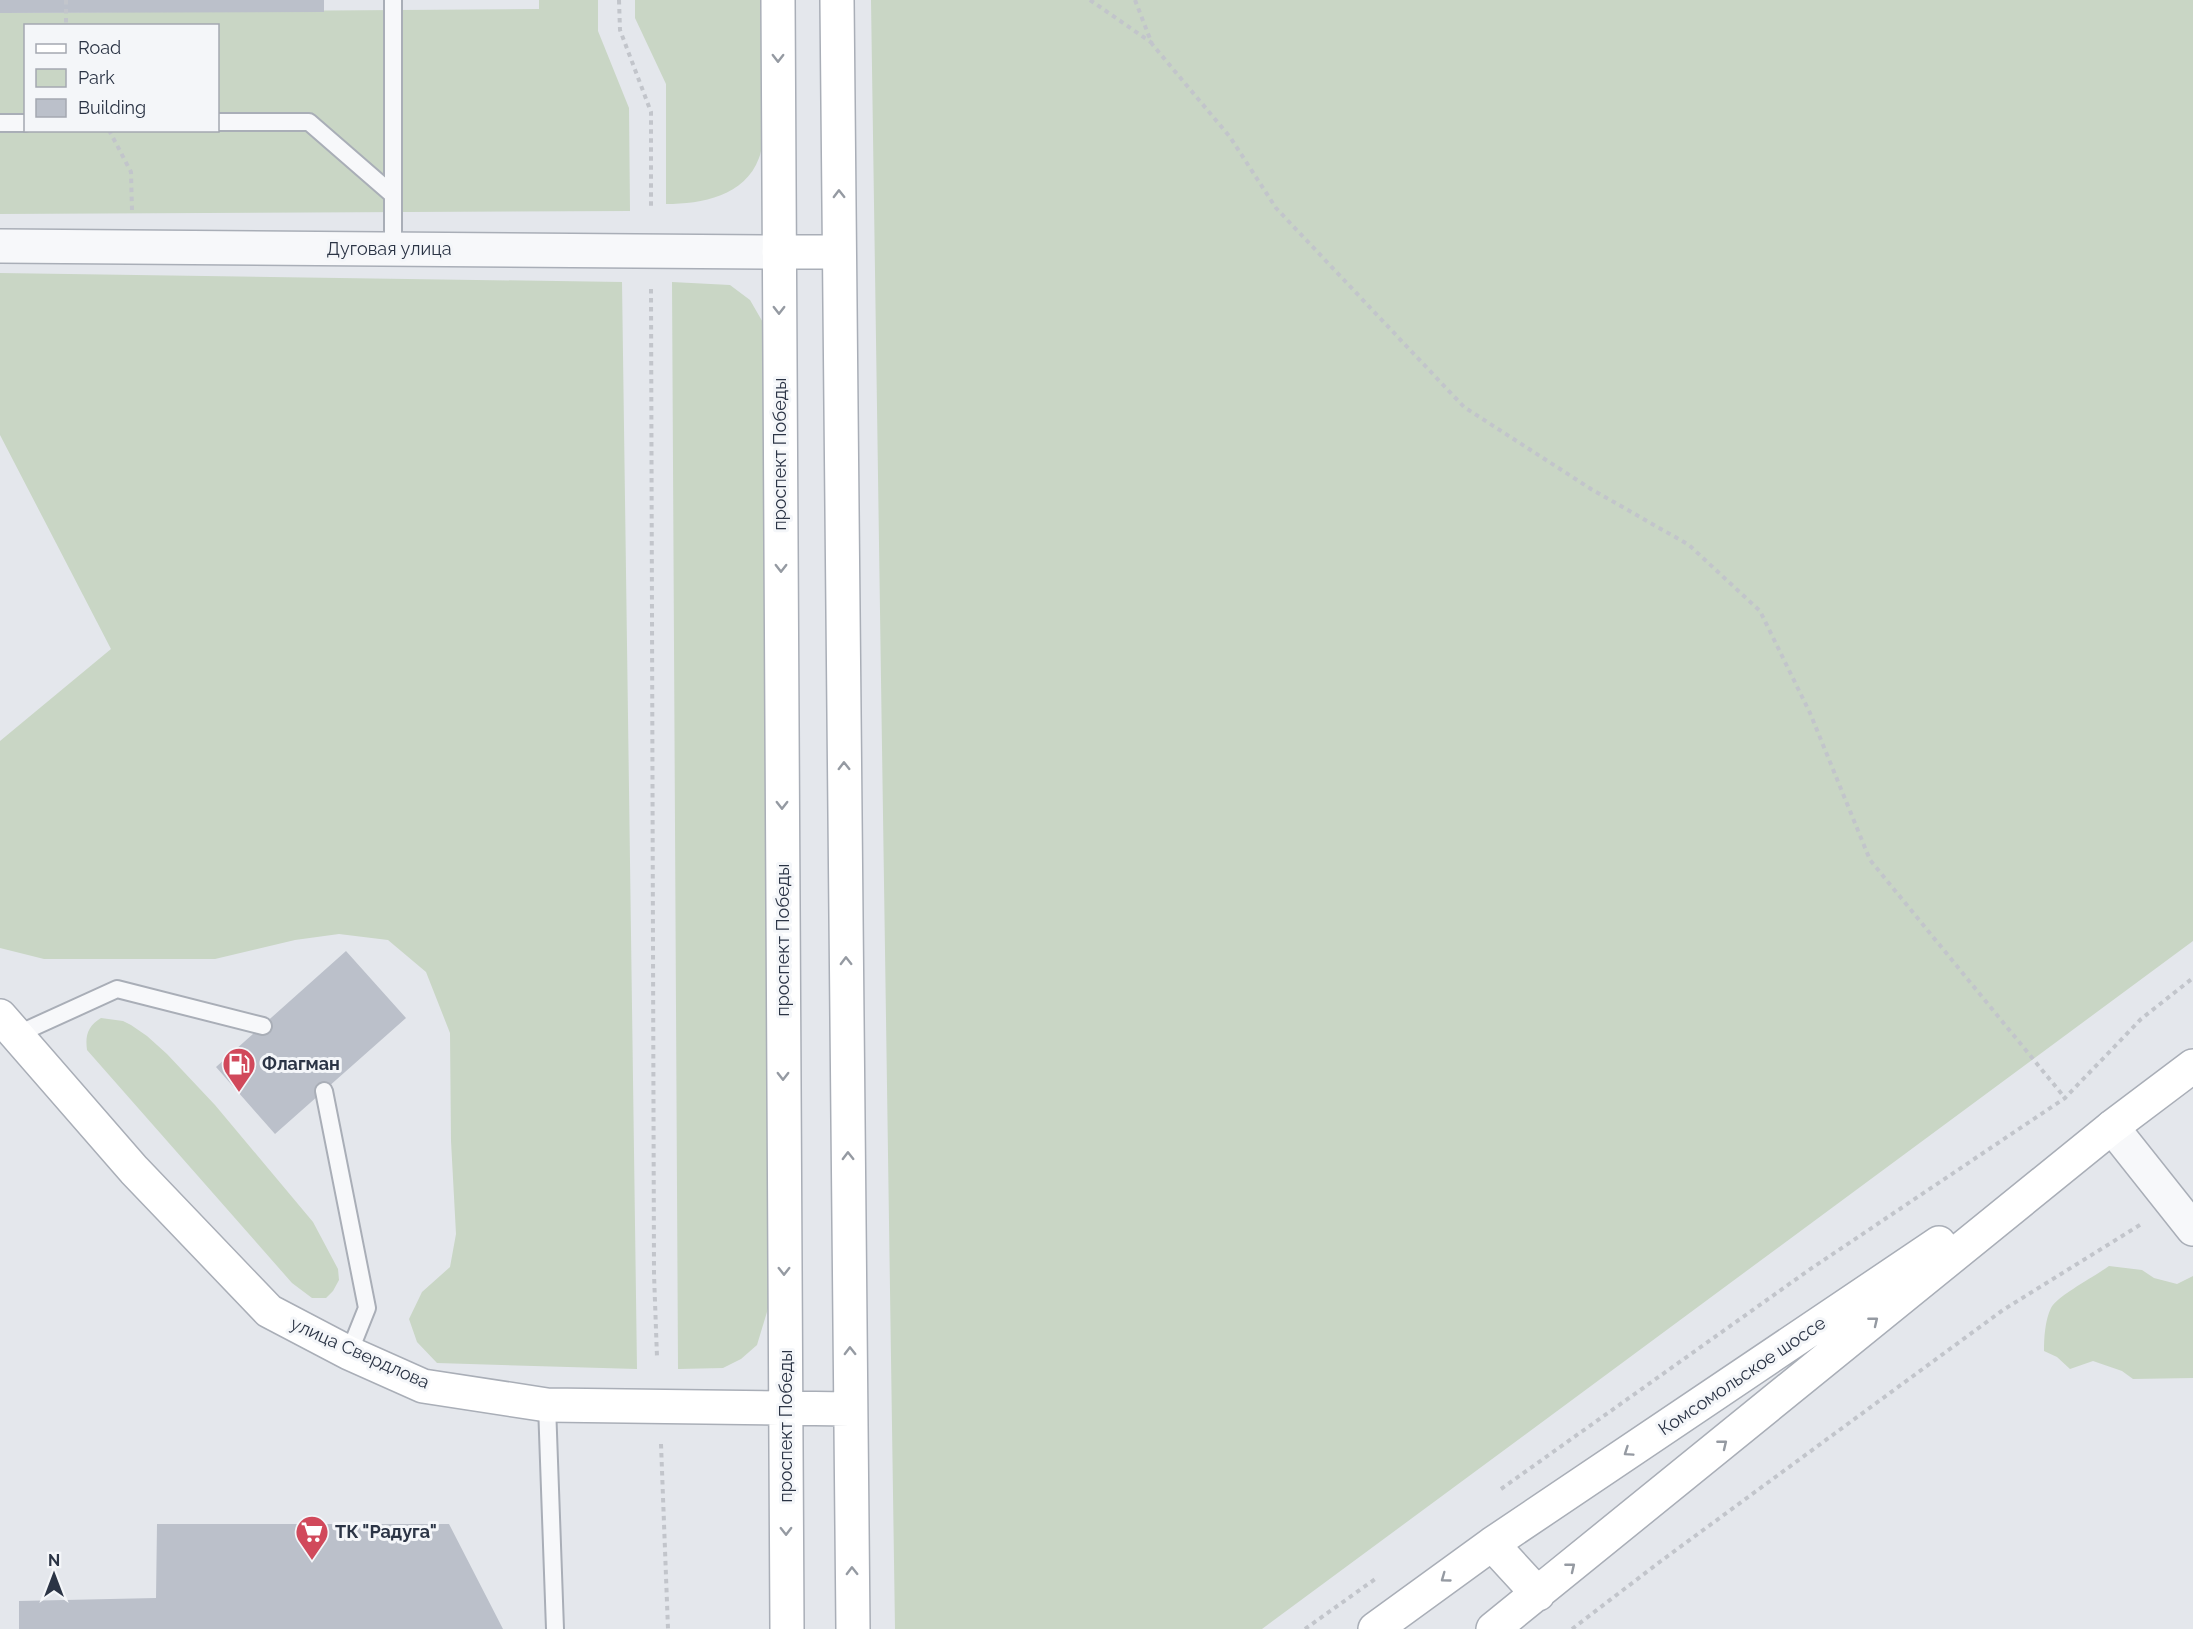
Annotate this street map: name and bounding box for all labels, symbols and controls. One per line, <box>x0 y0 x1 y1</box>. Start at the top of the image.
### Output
legend <box>24 24 219 132</box>
text: Road <box>78 37 121 58</box>
one-way arrow <box>772 54 784 63</box>
text: Park <box>78 67 115 88</box>
text: Building <box>78 97 146 118</box>
one-way arrow <box>833 189 845 198</box>
street label: Дуговая улица <box>326 238 452 259</box>
one-way arrow <box>773 306 785 315</box>
street label: проспект Победы <box>769 378 790 530</box>
one-way arrow <box>775 564 787 573</box>
one-way arrow <box>838 761 850 770</box>
one-way arrow <box>776 801 788 810</box>
street label: проспект Победы <box>772 864 793 1016</box>
one-way arrow <box>840 956 852 965</box>
fuel station icon: Флагман <box>221 1046 257 1093</box>
place label: Флагман <box>262 1053 340 1074</box>
one-way arrow <box>777 1072 789 1081</box>
one-way arrow <box>842 1151 854 1160</box>
one-way arrow <box>778 1267 791 1276</box>
street label: улица Свердлова <box>287 1312 433 1393</box>
street label: Комсомольское шоссе <box>1654 1312 1830 1439</box>
one-way arrow <box>1867 1317 1878 1328</box>
one-way arrow <box>844 1346 856 1355</box>
street label: проспект Победы <box>775 1350 796 1502</box>
one-way arrow <box>1716 1440 1727 1451</box>
one-way arrow <box>1624 1445 1634 1457</box>
supermarket icon: ТК "Радуга" <box>294 1514 330 1561</box>
place label: ТК "Радуга" <box>335 1521 437 1542</box>
one-way arrow <box>780 1526 792 1535</box>
north arrow <box>24 1545 84 1605</box>
text: N <box>48 1551 60 1570</box>
one-way arrow <box>1565 1563 1576 1574</box>
one-way arrow <box>846 1566 858 1575</box>
one-way arrow <box>1441 1571 1452 1582</box>

